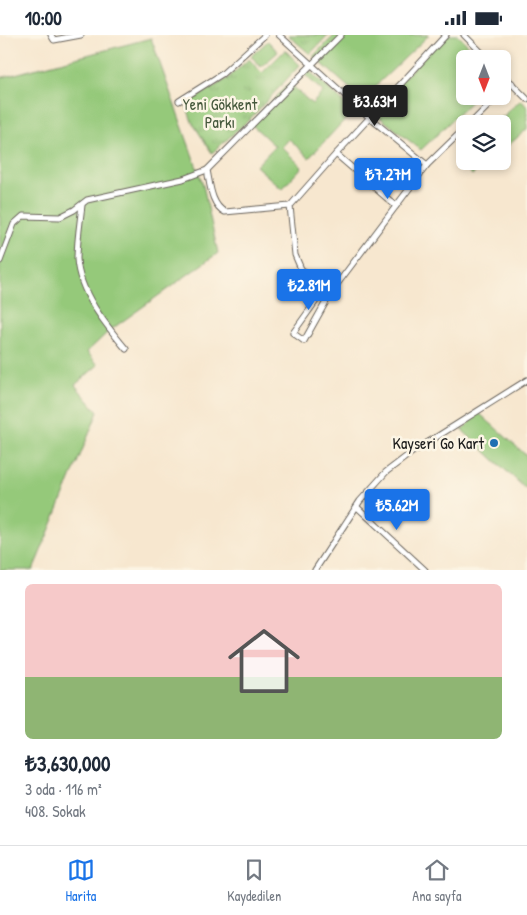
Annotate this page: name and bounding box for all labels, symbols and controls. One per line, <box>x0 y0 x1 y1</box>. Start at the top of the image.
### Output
text: 10:00 <box>25 5 62 31</box>
north arrow <box>456 50 511 105</box>
map controls <box>456 50 511 170</box>
pin: ₺3.63M <box>334 84 416 127</box>
text: ₺3.63M <box>354 90 396 112</box>
park label: Yeni Gökkent Parkı <box>183 93 258 133</box>
button: layers <box>456 115 511 170</box>
pin: ₺7.27M <box>347 157 429 200</box>
text: ₺7.27M <box>365 163 411 185</box>
pin: ₺2.81M <box>268 269 350 311</box>
text: ₺2.81M <box>288 274 330 296</box>
place label: Kayseri Go Kart <box>393 432 484 454</box>
marker: Kayseri Go Kart <box>488 437 500 449</box>
pin: ₺5.62M <box>356 489 438 531</box>
text: ₺5.62M <box>376 494 418 516</box>
icon: home <box>219 616 309 706</box>
text: ₺3,630,000 <box>25 749 110 778</box>
text: 3 oda · 116 m² <box>25 778 102 800</box>
text: 408. Sokak <box>25 800 86 822</box>
tab: Harita <box>65 856 96 905</box>
tab: Kaydedilen <box>227 856 281 905</box>
tab: Ana sayfa <box>412 856 462 905</box>

